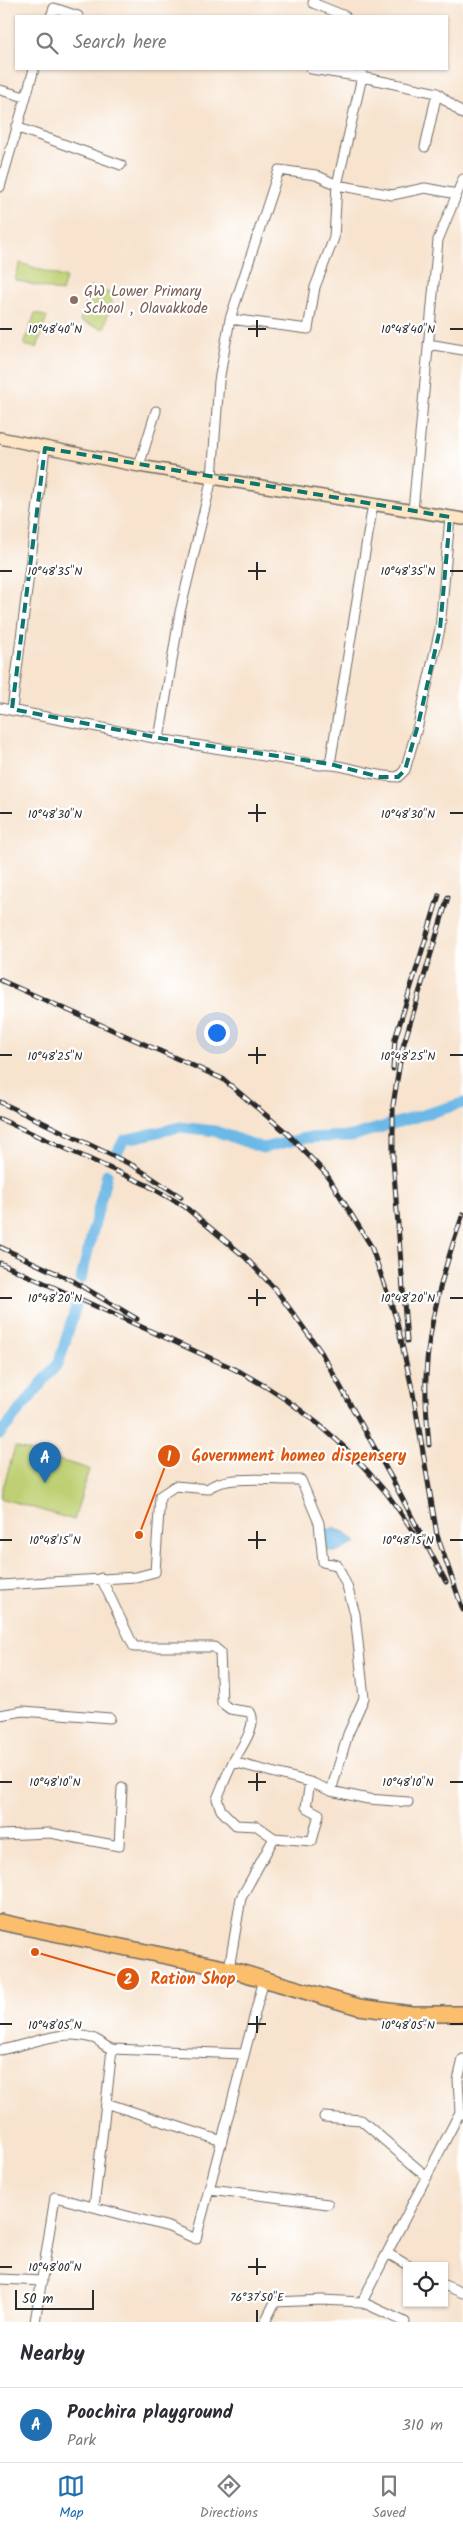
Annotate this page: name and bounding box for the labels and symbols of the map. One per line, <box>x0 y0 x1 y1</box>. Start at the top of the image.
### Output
place label: GW Lower Primary School , Olavakkode <box>84 280 208 321</box>
marker: GW Lower Primary School , Olavakkode <box>68 294 80 306</box>
text: 10°48'40"N <box>28 320 82 339</box>
text: 10°48'40"N <box>381 320 435 339</box>
text: 10°48'35"N <box>28 562 82 581</box>
text: 10°48'35"N <box>381 562 435 581</box>
text: 10°48'30"N <box>28 805 82 824</box>
text: 10°48'30"N <box>381 805 435 824</box>
your location <box>204 1020 230 1046</box>
text: 10°48'25"N <box>28 1047 82 1066</box>
text: 10°48'25"N <box>381 1047 435 1066</box>
text: 10°48'20"N <box>28 1289 82 1308</box>
text: 10°48'20"N <box>381 1289 435 1308</box>
callout: Government homeo dispensery <box>156 1440 416 1471</box>
pin: A <box>29 1442 61 1483</box>
text: Government homeo dispensery <box>192 1444 407 1469</box>
text: 1 <box>167 1445 172 1469</box>
text: 10°48'15"N <box>29 1531 81 1550</box>
text: 10°48'15"N <box>382 1531 434 1550</box>
text: 10°48'10"N <box>29 1773 81 1792</box>
text: 10°48'10"N <box>382 1773 434 1792</box>
callout: Ration Shop <box>115 1963 246 1994</box>
text: Ration Shop <box>150 1967 236 1992</box>
text: 2 <box>124 1968 133 1992</box>
text: 10°48'05"N <box>28 2016 82 2035</box>
text: 10°48'05"N <box>381 2016 435 2035</box>
text: 10°48'00"N <box>28 2258 82 2277</box>
scale bar <box>15 2287 94 2310</box>
text: 76°37'50"E <box>230 2288 285 2307</box>

